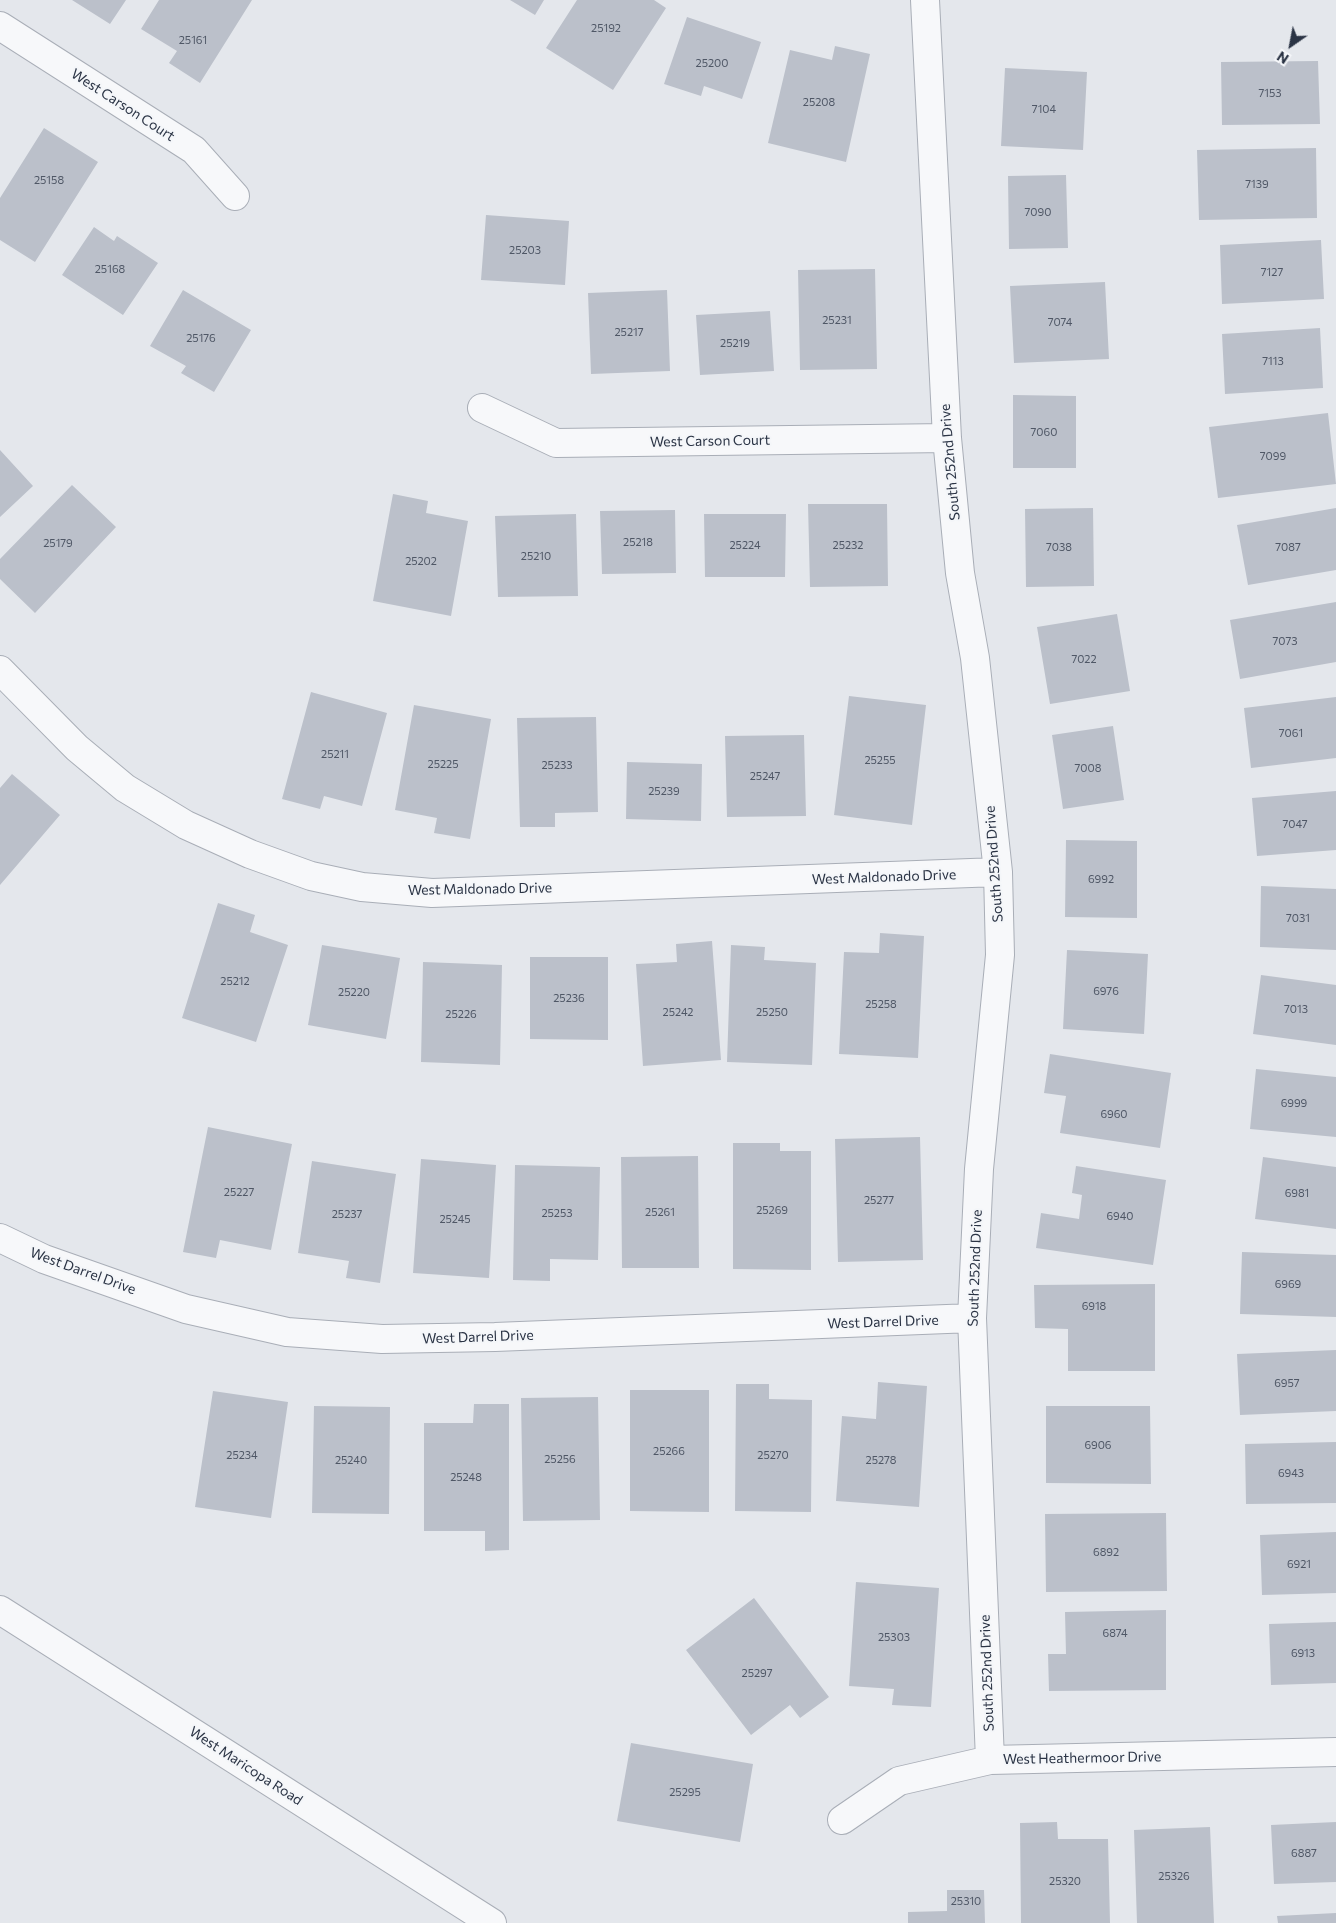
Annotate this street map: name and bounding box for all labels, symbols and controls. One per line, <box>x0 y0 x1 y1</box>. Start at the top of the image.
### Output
north arrow <box>1266 20 1316 70</box>
house number: 25192 <box>591 21 621 35</box>
house number: 25161 <box>179 33 207 47</box>
text: N <box>1274 48 1292 68</box>
house number: 25200 <box>696 56 728 70</box>
street label: West Carson Court <box>68 65 178 145</box>
house number: 7153 <box>1258 86 1282 100</box>
house number: 25208 <box>803 95 835 109</box>
house number: 7104 <box>1032 102 1056 116</box>
house number: 25158 <box>34 173 64 187</box>
house number: 7139 <box>1245 177 1269 191</box>
house number: 7090 <box>1025 205 1051 219</box>
house number: 25203 <box>509 243 541 257</box>
house number: 25168 <box>95 262 125 276</box>
house number: 7127 <box>1261 265 1283 279</box>
house number: 25231 <box>822 313 852 327</box>
house number: 7074 <box>1048 315 1072 329</box>
house number: 25217 <box>614 325 644 339</box>
house number: 25176 <box>186 331 216 345</box>
house number: 25219 <box>720 336 750 350</box>
house number: 7113 <box>1262 354 1284 368</box>
street label: South 252nd Drive <box>937 403 963 521</box>
house number: 7060 <box>1031 425 1057 439</box>
street label: West Carson Court <box>650 432 770 450</box>
house number: 7099 <box>1260 449 1286 463</box>
house number: 25218 <box>623 535 653 549</box>
house number: 25179 <box>43 536 73 550</box>
house number: 25224 <box>729 538 761 552</box>
house number: 25232 <box>833 538 863 552</box>
house number: 7038 <box>1046 540 1072 554</box>
house number: 7087 <box>1275 540 1301 554</box>
house number: 25210 <box>521 549 551 563</box>
house number: 25202 <box>405 554 437 568</box>
house number: 7073 <box>1273 634 1297 648</box>
house number: 7022 <box>1071 652 1097 666</box>
house number: 7061 <box>1279 726 1303 740</box>
house number: 25211 <box>321 747 349 761</box>
house number: 25255 <box>864 753 896 767</box>
house number: 25225 <box>428 757 458 771</box>
house number: 25233 <box>541 758 573 772</box>
house number: 7008 <box>1075 761 1101 775</box>
house number: 25247 <box>750 769 780 783</box>
house number: 25239 <box>648 784 680 798</box>
street label: South 252nd Drive <box>982 805 1006 923</box>
house number: 7047 <box>1282 817 1308 831</box>
street label: West Maldonado Drive <box>812 866 956 888</box>
house number: 6992 <box>1088 872 1114 886</box>
street label: West Maldonado Drive <box>408 879 552 899</box>
house number: 7031 <box>1286 911 1310 925</box>
house number: 25212 <box>220 974 250 988</box>
house number: 6976 <box>1093 984 1119 998</box>
house number: 25220 <box>338 985 370 999</box>
house number: 25236 <box>553 991 585 1005</box>
house number: 25258 <box>865 997 897 1011</box>
house number: 7013 <box>1284 1002 1308 1016</box>
house number: 25242 <box>663 1005 693 1019</box>
house number: 25250 <box>756 1005 788 1019</box>
house number: 25226 <box>445 1007 477 1021</box>
house number: 6999 <box>1281 1096 1307 1110</box>
house number: 6960 <box>1100 1107 1128 1121</box>
house number: 25227 <box>224 1185 254 1199</box>
house number: 6981 <box>1285 1186 1309 1200</box>
house number: 25277 <box>864 1193 894 1207</box>
house number: 25269 <box>756 1203 788 1217</box>
house number: 25261 <box>645 1205 675 1219</box>
house number: 25253 <box>541 1206 573 1220</box>
house number: 25237 <box>332 1207 362 1221</box>
street label: South 252nd Drive <box>965 1209 985 1327</box>
house number: 6940 <box>1107 1209 1133 1223</box>
house number: 25245 <box>439 1212 471 1226</box>
street label: West Darrel Drive <box>28 1244 138 1298</box>
house number: 6969 <box>1275 1277 1301 1291</box>
house number: 6918 <box>1082 1299 1106 1313</box>
street label: West Darrel Drive <box>827 1312 939 1332</box>
street label: West Darrel Drive <box>422 1327 534 1347</box>
house number: 6957 <box>1274 1376 1300 1390</box>
house number: 6906 <box>1084 1438 1112 1452</box>
house number: 25266 <box>653 1444 685 1458</box>
house number: 25234 <box>226 1448 258 1462</box>
house number: 25270 <box>757 1448 789 1462</box>
house number: 25256 <box>544 1452 576 1466</box>
house number: 25240 <box>335 1453 367 1467</box>
house number: 25278 <box>866 1453 896 1467</box>
house number: 6943 <box>1278 1466 1304 1480</box>
house number: 25248 <box>450 1470 482 1484</box>
house number: 6892 <box>1093 1545 1119 1559</box>
house number: 6921 <box>1287 1557 1311 1571</box>
street label: South 252nd Drive <box>977 1614 997 1732</box>
house number: 6874 <box>1102 1626 1128 1640</box>
house number: 25303 <box>878 1630 910 1644</box>
house number: 6913 <box>1291 1646 1315 1660</box>
house number: 25297 <box>742 1666 772 1680</box>
street label: West Maricopa Road <box>186 1723 306 1809</box>
street label: West Heathermoor Drive <box>1003 1748 1161 1768</box>
house number: 25295 <box>669 1785 701 1799</box>
house number: 6887 <box>1291 1846 1317 1860</box>
house number: 25326 <box>1158 1869 1190 1883</box>
house number: 25320 <box>1049 1874 1081 1888</box>
house number: 25310 <box>951 1894 981 1908</box>

